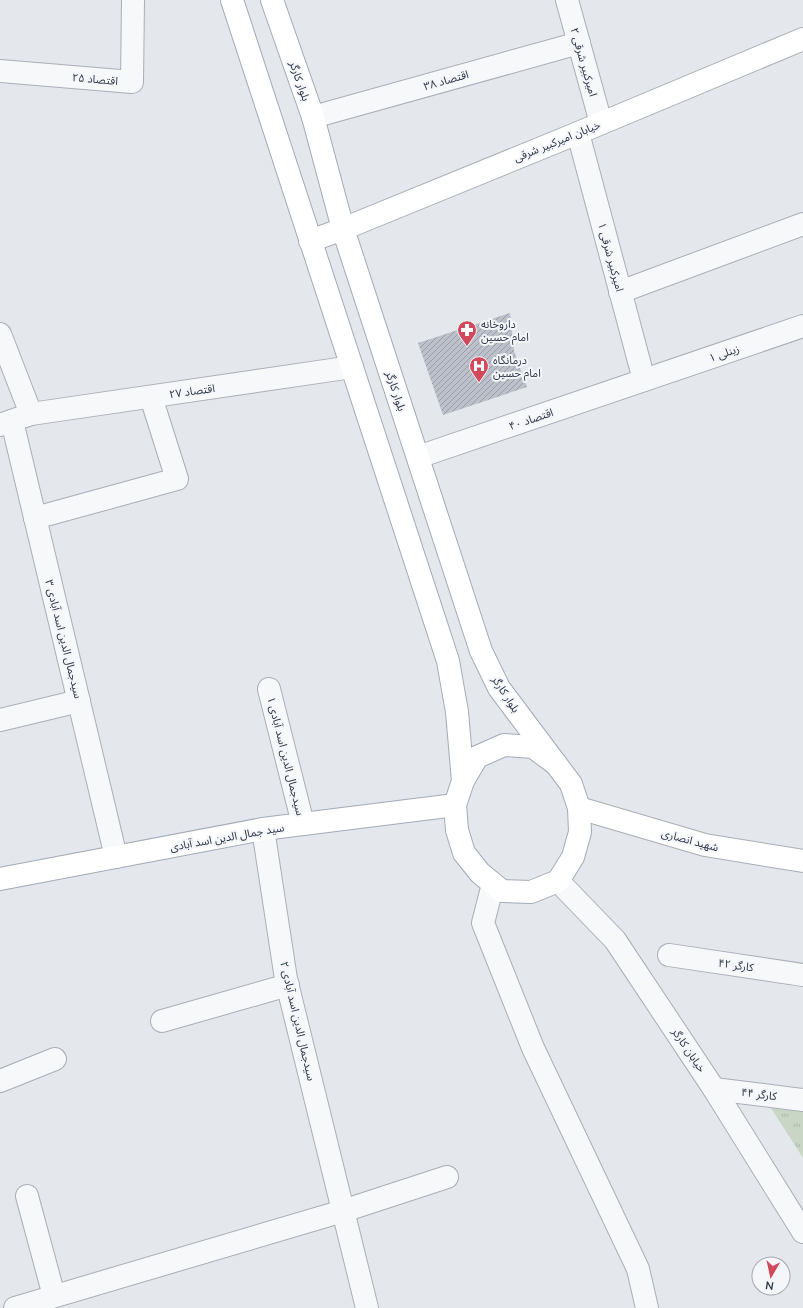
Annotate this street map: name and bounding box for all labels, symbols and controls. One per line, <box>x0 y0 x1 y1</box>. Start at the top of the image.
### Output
street label: امیرکبیر شرقی ۲ <box>567 26 600 98</box>
street label: بلوار کارگر <box>286 58 313 103</box>
street label: ۳۸ اقتصاد <box>422 67 470 93</box>
street label: اقتصاد ۲۵ <box>71 70 119 88</box>
street label: خیابان امیرکبیر شرقی <box>512 117 603 165</box>
street label: امیرکبیر شرقی ۱ <box>595 221 627 293</box>
place label: داروخانه امام حسین <box>481 317 529 345</box>
pharmacy icon: داروخانه امام حسین <box>456 319 478 347</box>
street label: زینلی ۱ <box>707 341 741 365</box>
place label: درمانگاه امام حسین <box>493 353 541 381</box>
hospital icon: درمانگاه امام حسین <box>468 355 490 383</box>
street label: بلوار کارگر <box>383 368 409 413</box>
street label: اقتصاد ۲۷ <box>168 381 216 401</box>
street label: اقتصاد ۴۰ <box>507 405 555 433</box>
street label: سیدجمال الدین اسد آبادی ۳ <box>42 578 86 700</box>
street label: بلوار کارگر <box>488 672 523 715</box>
street label: سیدجمال الدین اسد آبادی ۱ <box>264 695 308 817</box>
street label: سید جمال الدین اسد آبادی <box>169 820 286 854</box>
street label: شهید انصاری <box>660 826 720 855</box>
street label: کارگر ۴۲ <box>717 956 755 974</box>
street label: سیدجمال الدین اسد آبادی ۲ <box>277 960 319 1082</box>
street label: خیابان کارگر <box>668 1024 709 1075</box>
street label: کارگر ۴۴ <box>740 1085 778 1103</box>
north arrow <box>751 1256 791 1296</box>
text: N <box>764 1278 775 1293</box>

